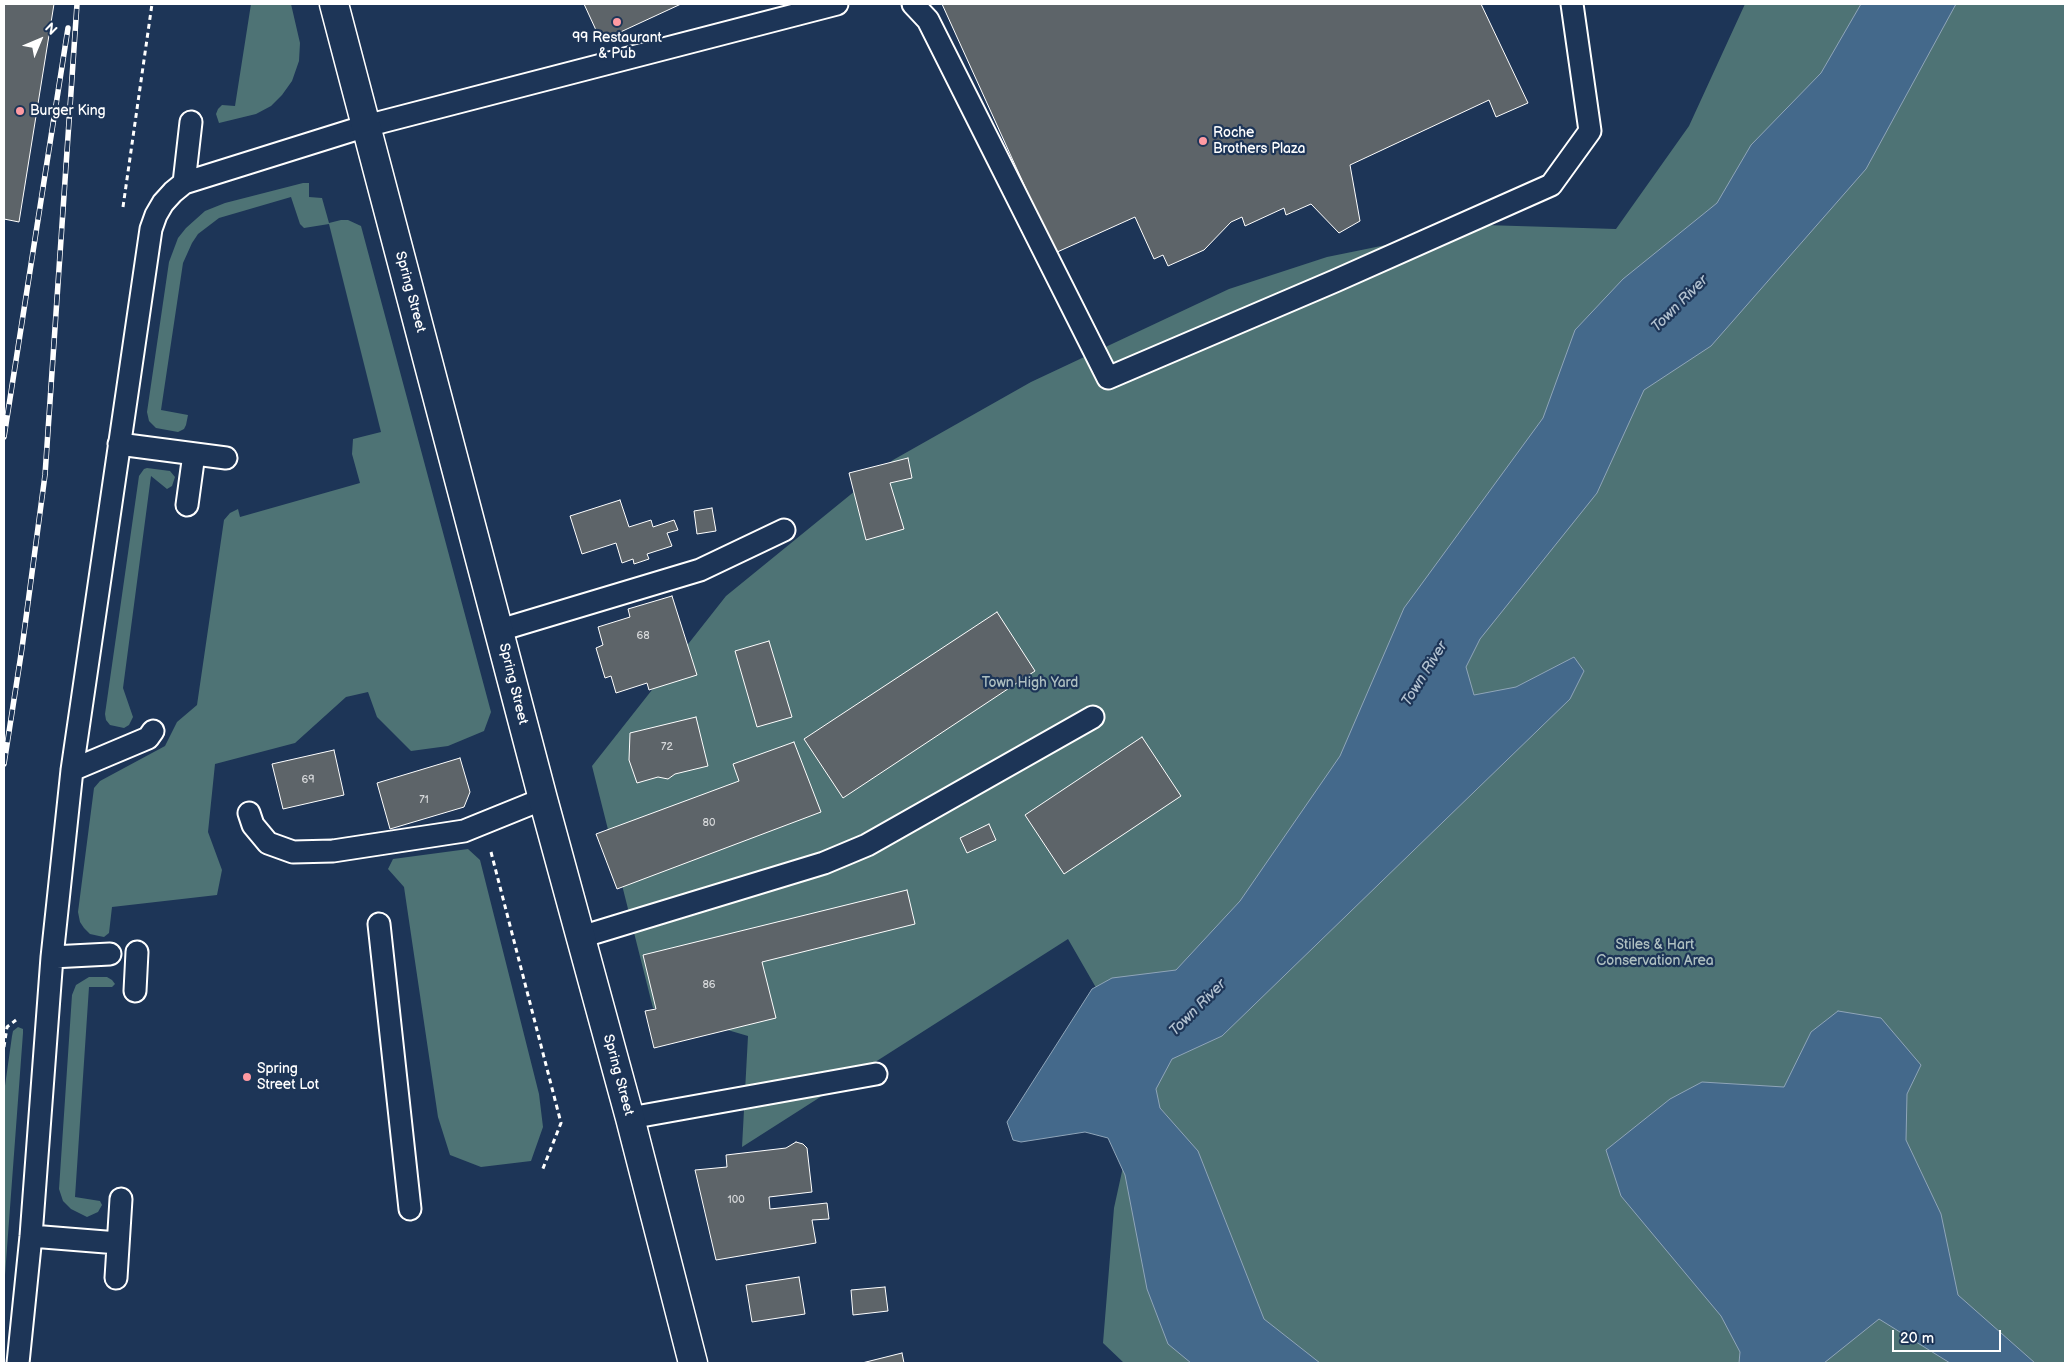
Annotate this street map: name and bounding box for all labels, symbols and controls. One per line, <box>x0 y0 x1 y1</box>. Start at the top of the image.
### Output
north arrow <box>15 15 65 65</box>
marker: 99 Restaurant & Pub <box>611 16 623 28</box>
text: N <box>41 19 61 39</box>
place label: 99 Restaurant & Pub <box>572 30 662 62</box>
place label: Burger King <box>30 103 106 119</box>
marker: Burger King <box>14 105 26 117</box>
place label: Roche Brothers Plaza <box>1213 125 1305 158</box>
marker: Roche Brothers Plaza <box>1197 135 1209 147</box>
street label: Spring Street <box>391 250 429 334</box>
water label: Town River <box>1648 272 1712 336</box>
house number: 68 <box>636 629 650 643</box>
water label: Town River <box>1398 638 1452 710</box>
street label: Spring Street <box>495 642 531 726</box>
park label: Town High Yard <box>982 675 1078 691</box>
house number: 72 <box>661 740 673 754</box>
house number: 69 <box>301 773 315 787</box>
house number: 71 <box>419 793 429 807</box>
house number: 80 <box>703 816 715 830</box>
park label: Stiles & Hart Conservation Area <box>1596 937 1714 970</box>
water label: Town River <box>1166 976 1230 1040</box>
house number: 86 <box>702 978 716 992</box>
street label: Spring Street <box>599 1033 637 1117</box>
place label: Spring Street Lot <box>257 1061 319 1094</box>
marker: Spring Street Lot <box>241 1071 253 1083</box>
house number: 100 <box>727 1193 745 1207</box>
scale bar <box>1894 1320 2003 1352</box>
text: 20 m <box>1900 1329 1934 1348</box>

